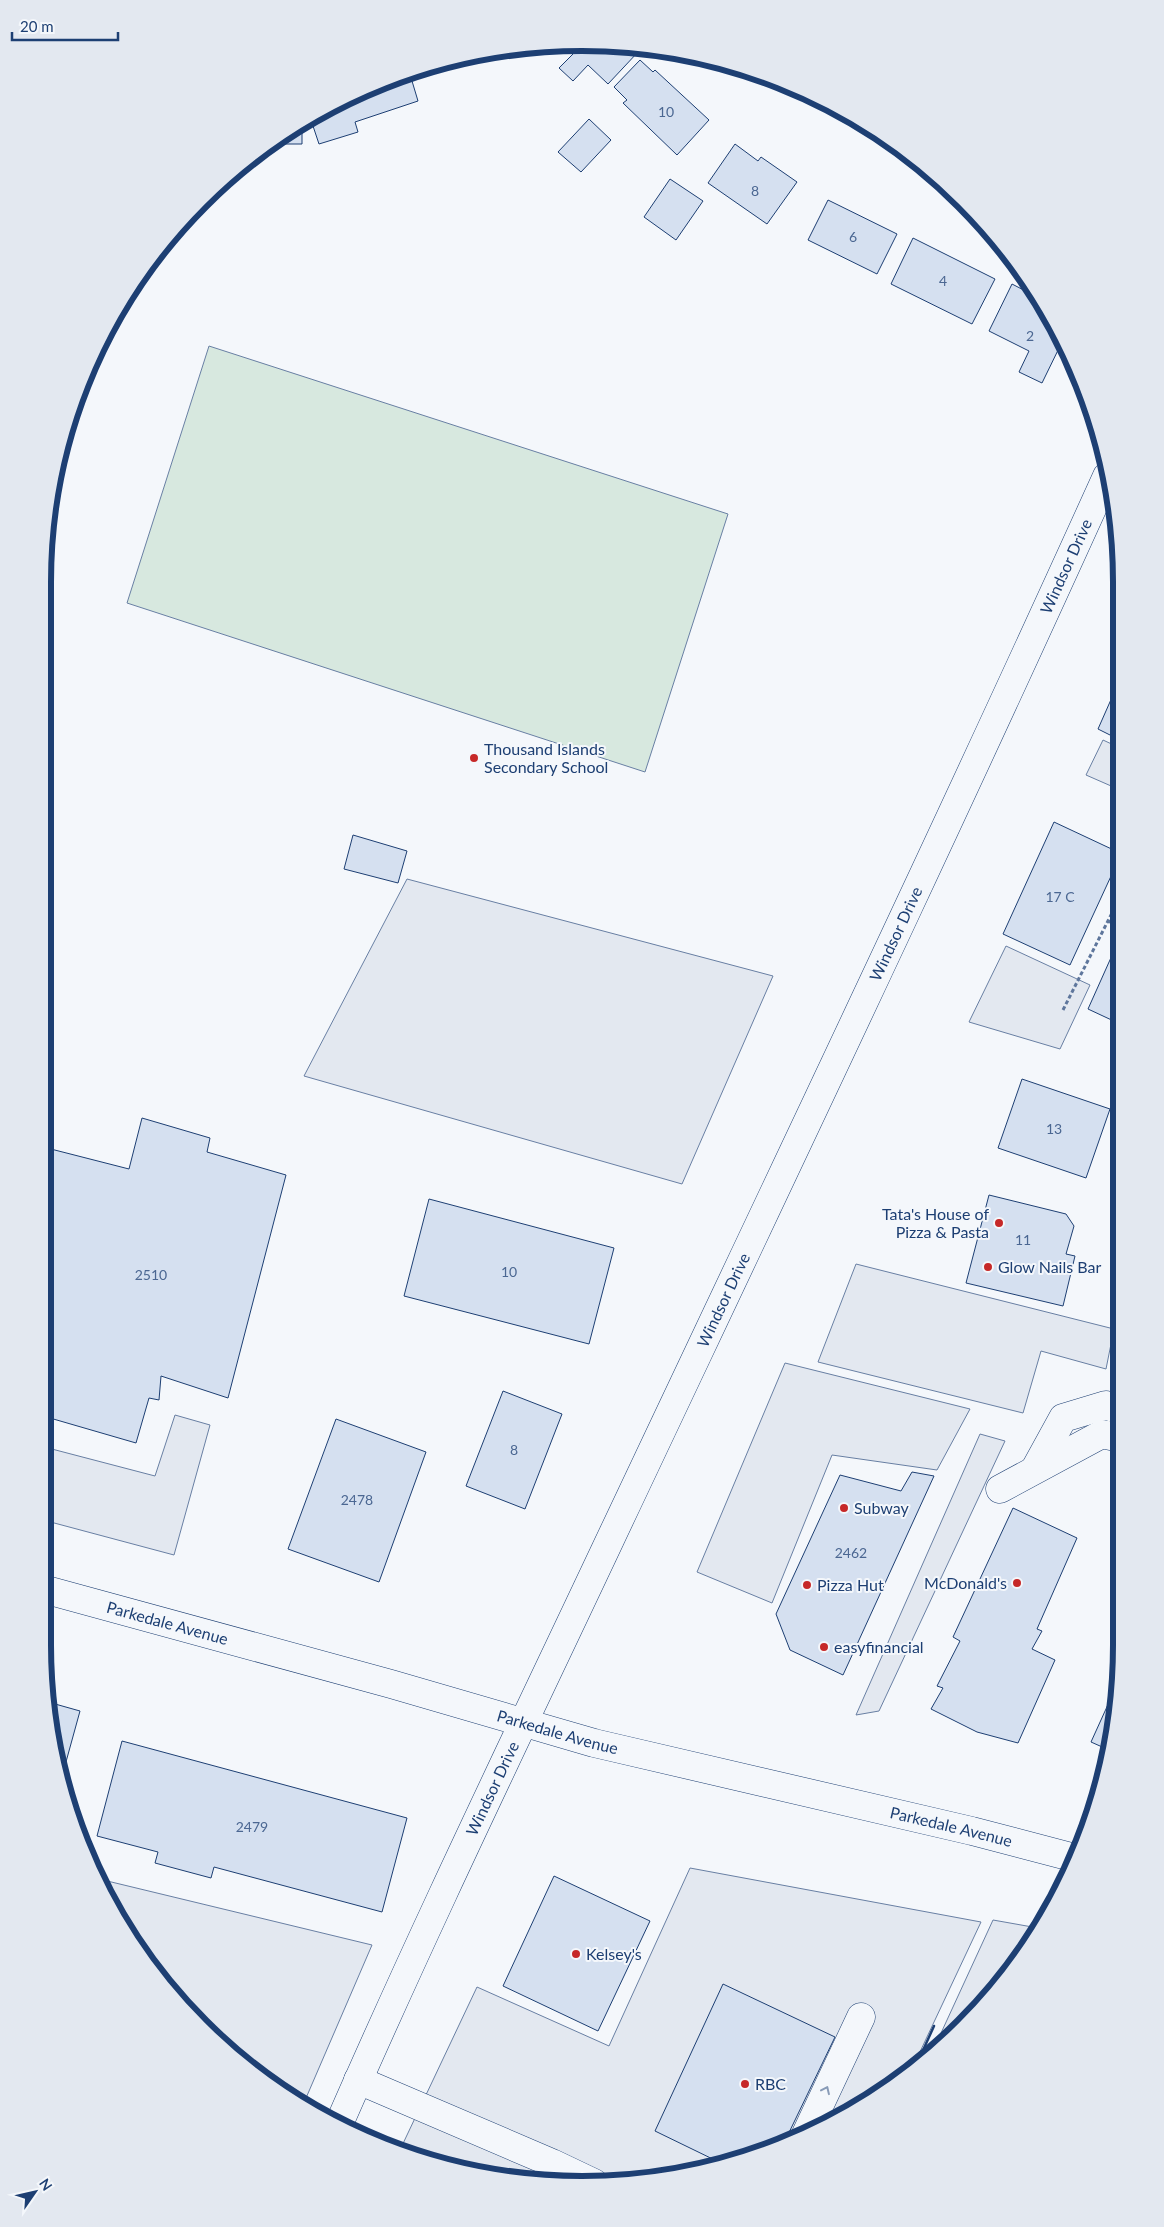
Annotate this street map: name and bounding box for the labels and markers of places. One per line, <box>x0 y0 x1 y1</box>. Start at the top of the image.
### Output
place label: Thousand Islands Secondary School <box>484 739 608 776</box>
marker: Thousand Islands Secondary School <box>468 752 480 764</box>
place label: Tata's House of Pizza & Pasta <box>882 1204 989 1241</box>
marker: Tata's House of Pizza & Pasta <box>993 1217 1005 1229</box>
place label: Glow Nails Bar <box>998 1257 1101 1276</box>
marker: Glow Nails Bar <box>982 1261 994 1273</box>
place label: Subway <box>854 1498 910 1517</box>
marker: Subway <box>838 1502 850 1514</box>
place label: McDonald's <box>924 1573 1007 1592</box>
place label: Pizza Hut <box>817 1575 884 1594</box>
marker: McDonald's <box>1011 1577 1023 1589</box>
marker: Pizza Hut <box>801 1579 813 1591</box>
place label: easyfinancial <box>834 1637 924 1656</box>
marker: easyfinancial <box>818 1641 830 1653</box>
place label: Kelsey's <box>586 1944 642 1963</box>
marker: Kelsey's <box>570 1948 582 1960</box>
place label: RBC <box>755 2074 786 2093</box>
marker: RBC <box>739 2078 751 2090</box>

